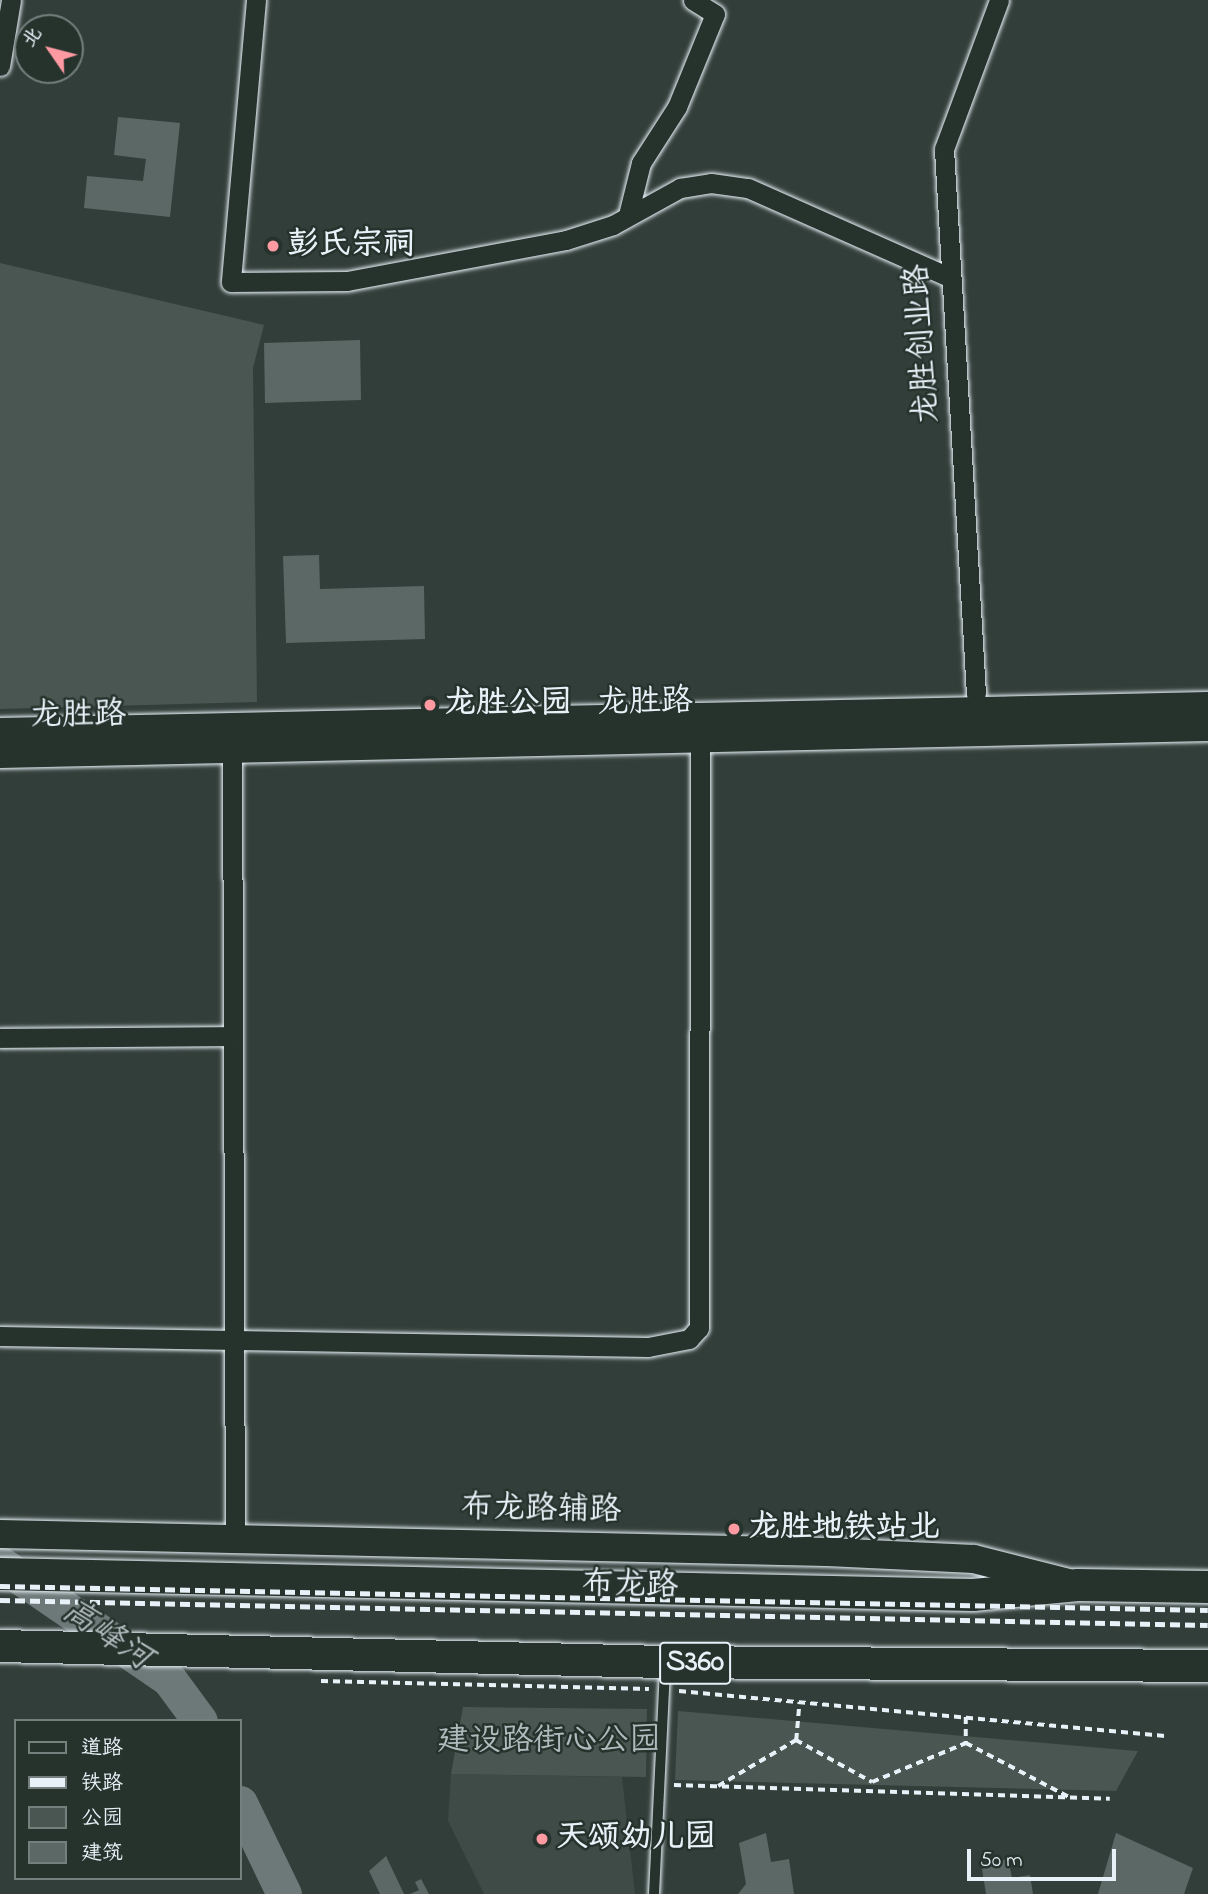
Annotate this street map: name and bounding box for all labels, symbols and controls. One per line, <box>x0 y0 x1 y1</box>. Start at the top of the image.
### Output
north arrow <box>14 14 84 84</box>
text: 北 <box>17 22 50 53</box>
place label: 彭氏宗祠 <box>287 227 415 265</box>
marker: 彭氏宗祠 <box>265 238 281 254</box>
street label: 龙胜创业路 <box>899 263 949 425</box>
street label: 龙胜路 <box>597 684 693 724</box>
place label: 龙胜公园 <box>444 686 572 724</box>
street label: 龙胜路 <box>30 697 126 737</box>
marker: 龙胜公园 <box>422 697 438 713</box>
street label: 布龙路辅路 <box>461 1490 621 1532</box>
place label: 龙胜地铁站北 <box>748 1510 940 1548</box>
marker: 龙胜地铁站北 <box>726 1521 742 1537</box>
street label: 布龙路 <box>582 1567 678 1607</box>
water label: 高峰河 <box>54 1592 158 1680</box>
road number: S360 <box>658 1637 732 1690</box>
legend <box>14 1719 242 1880</box>
park label: 建设路街心公园 <box>437 1723 661 1761</box>
text: 道路 <box>81 1734 123 1764</box>
text: 铁路 <box>81 1769 123 1799</box>
text: 公园 <box>81 1804 123 1834</box>
place label: 天颂幼儿园 <box>556 1820 716 1858</box>
marker: 天颂幼儿园 <box>534 1831 550 1847</box>
scale bar <box>970 1834 1119 1878</box>
text: 建筑 <box>81 1839 123 1869</box>
text: 50 m <box>980 1846 1023 1876</box>

